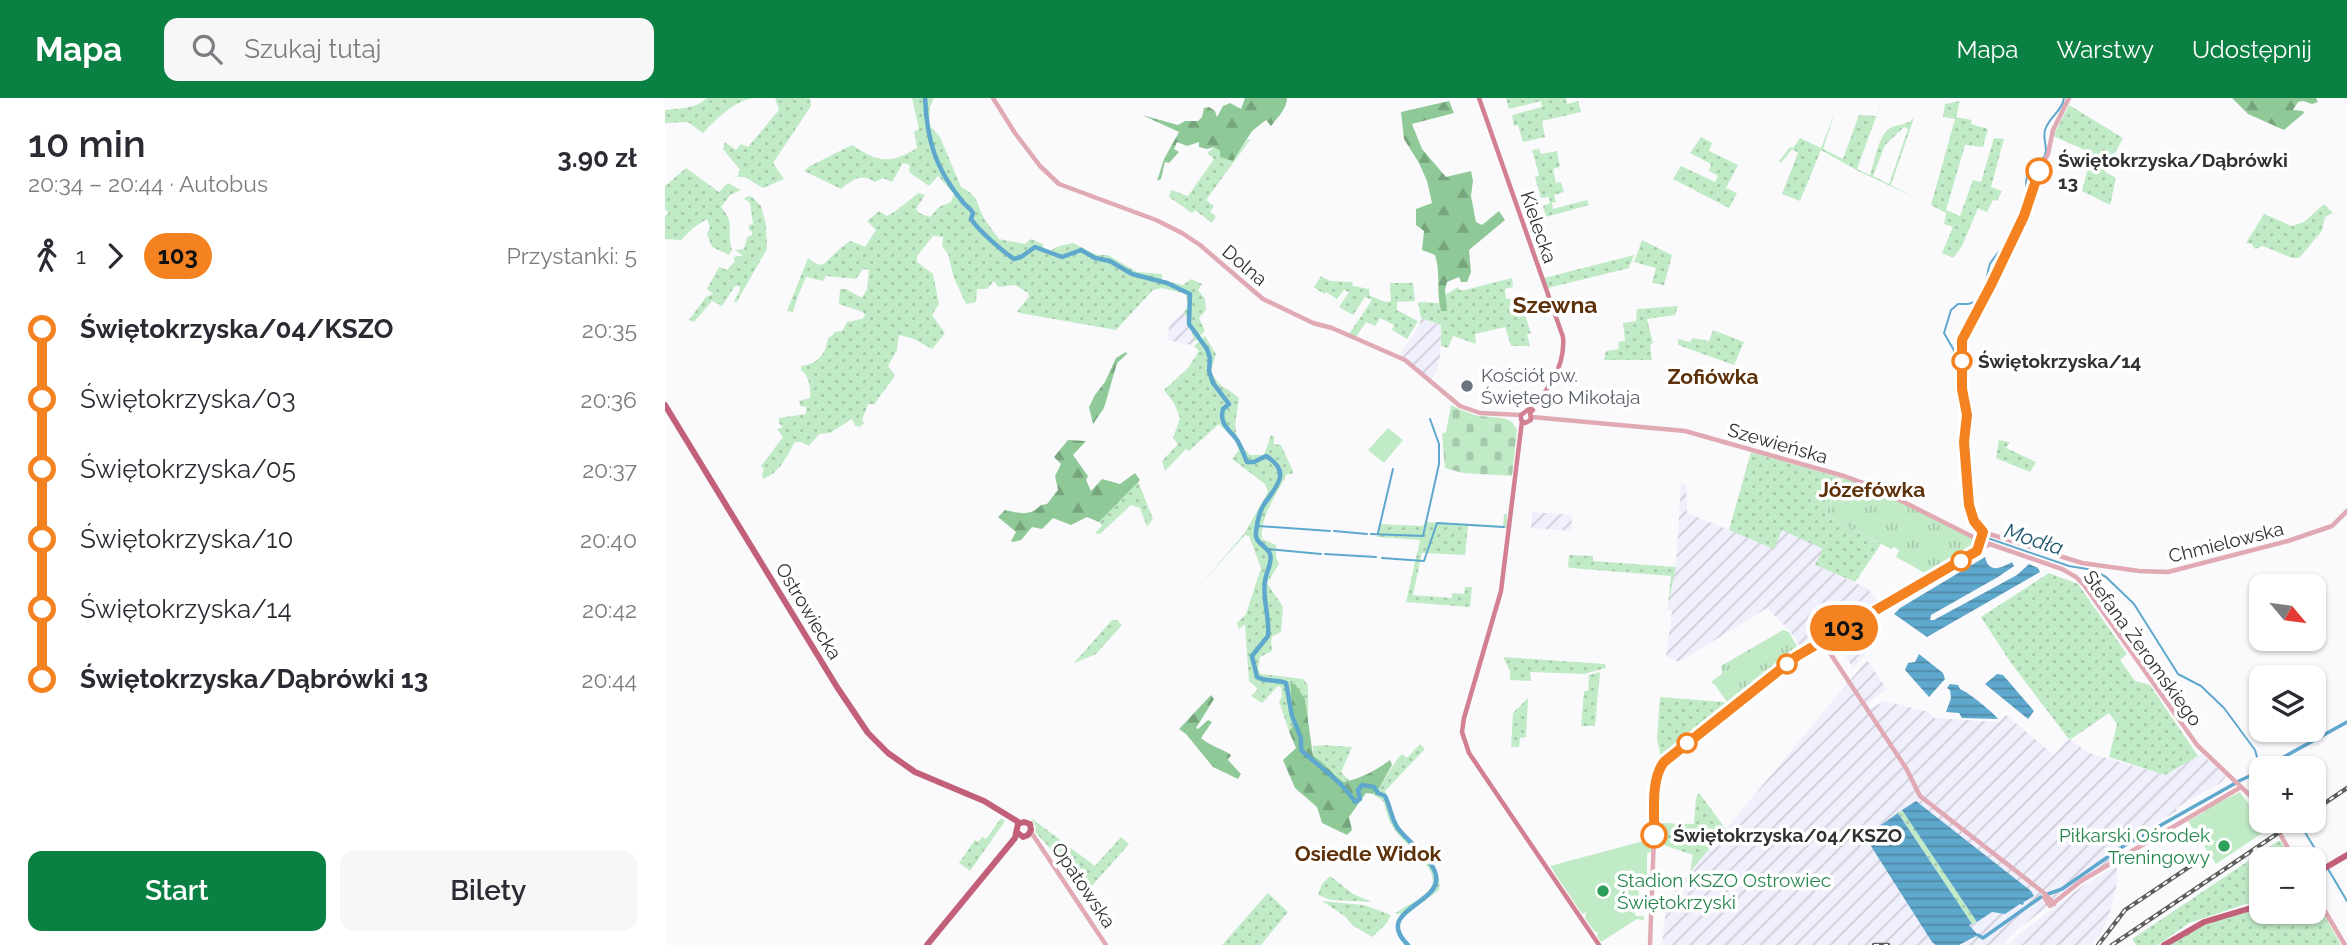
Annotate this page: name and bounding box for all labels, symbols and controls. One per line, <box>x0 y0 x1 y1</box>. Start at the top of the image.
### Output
search box <box>164 18 654 81</box>
text: Mapa <box>35 30 122 69</box>
icon: search <box>188 30 226 68</box>
text: Szukaj tutaj <box>244 34 381 64</box>
text: Mapa <box>1957 35 2018 64</box>
text: Warstwy <box>2056 35 2154 64</box>
text: Udostępnij <box>2192 35 2312 64</box>
text: 10 min <box>28 121 146 166</box>
text: 3.90 zł <box>557 143 637 173</box>
place label: Świętokrzyska/Dąbrówki 13 <box>2058 149 2288 193</box>
marker: Świętokrzyska/Dąbrówki 13 <box>2026 158 2052 184</box>
text: 20:34 – 20:44 · Autobus <box>28 170 268 197</box>
street label: Kielecka <box>1516 188 1562 266</box>
icon: walk <box>28 237 66 275</box>
icon: forward <box>96 237 134 275</box>
street label: Dolna <box>1218 240 1272 290</box>
text: 103 <box>158 241 198 270</box>
text: 1 <box>76 242 86 269</box>
text: Przystanki: 5 <box>506 242 637 269</box>
district label: Szewna <box>1513 291 1597 318</box>
text: Świętokrzyska/04/KSZO <box>80 314 393 344</box>
text: 20:35 <box>582 316 637 343</box>
place label: Świętokrzyska/14 <box>1978 350 2142 372</box>
marker: Świętokrzyska/14 <box>1952 351 1972 371</box>
place label: Kościół pw. Świętego Mikołaja <box>1481 364 1640 408</box>
district label: Zofiówka <box>1667 364 1759 389</box>
marker: Kościół pw. Świętego Mikołaja <box>1459 378 1475 394</box>
text: Świętokrzyska/03 <box>80 384 296 414</box>
text: 20:36 <box>580 386 637 413</box>
street label: Szewieńska <box>1725 418 1831 468</box>
text: Świętokrzyska/05 <box>80 454 296 484</box>
text: 20:37 <box>582 456 637 483</box>
district label: Józefówka <box>1819 477 1925 502</box>
street label: Chmielowska <box>2166 517 2286 567</box>
water label: Modła <box>2001 518 2067 560</box>
text: Świętokrzyska/10 <box>80 524 293 554</box>
text: 20:40 <box>580 526 637 553</box>
unlabelled marker <box>1951 551 1971 571</box>
street label: Ostrowiecka <box>772 559 846 663</box>
street label: Stefana Żeromskiego <box>2079 566 2207 730</box>
north arrow <box>2249 574 2326 651</box>
map controls <box>2249 574 2326 924</box>
text: Świętokrzyska/14 <box>80 594 292 624</box>
text: 20:42 <box>582 596 637 623</box>
line badge: 103 <box>1804 605 1884 651</box>
text: 103 <box>1824 613 1864 642</box>
unlabelled marker <box>1777 654 1797 674</box>
text: Świętokrzyska/Dąbrówki 13 <box>80 664 428 694</box>
button: layers <box>2249 665 2326 742</box>
text: 20:44 <box>582 666 637 693</box>
unlabelled marker <box>1677 733 1697 753</box>
button: + <box>2249 756 2326 833</box>
marker: Świętokrzyska/04/KSZO <box>1641 822 1667 848</box>
place label: Świętokrzyska/04/KSZO <box>1673 824 1902 846</box>
place label: Piłkarski Ośrodek Treningowy <box>2059 824 2210 868</box>
street label: Opatowska <box>1047 838 1121 932</box>
marker: Piłkarski Ośrodek Treningowy <box>2216 838 2232 854</box>
district label: Osiedle Widok <box>1295 841 1442 866</box>
button: − <box>2249 847 2326 924</box>
button: Start <box>28 851 326 931</box>
button: Bilety <box>340 851 637 931</box>
place label: Stadion KSZO Ostrowiec Świętokrzyski <box>1617 869 1831 913</box>
marker: Stadion KSZO Ostrowiec Świętokrzyski <box>1595 883 1611 899</box>

